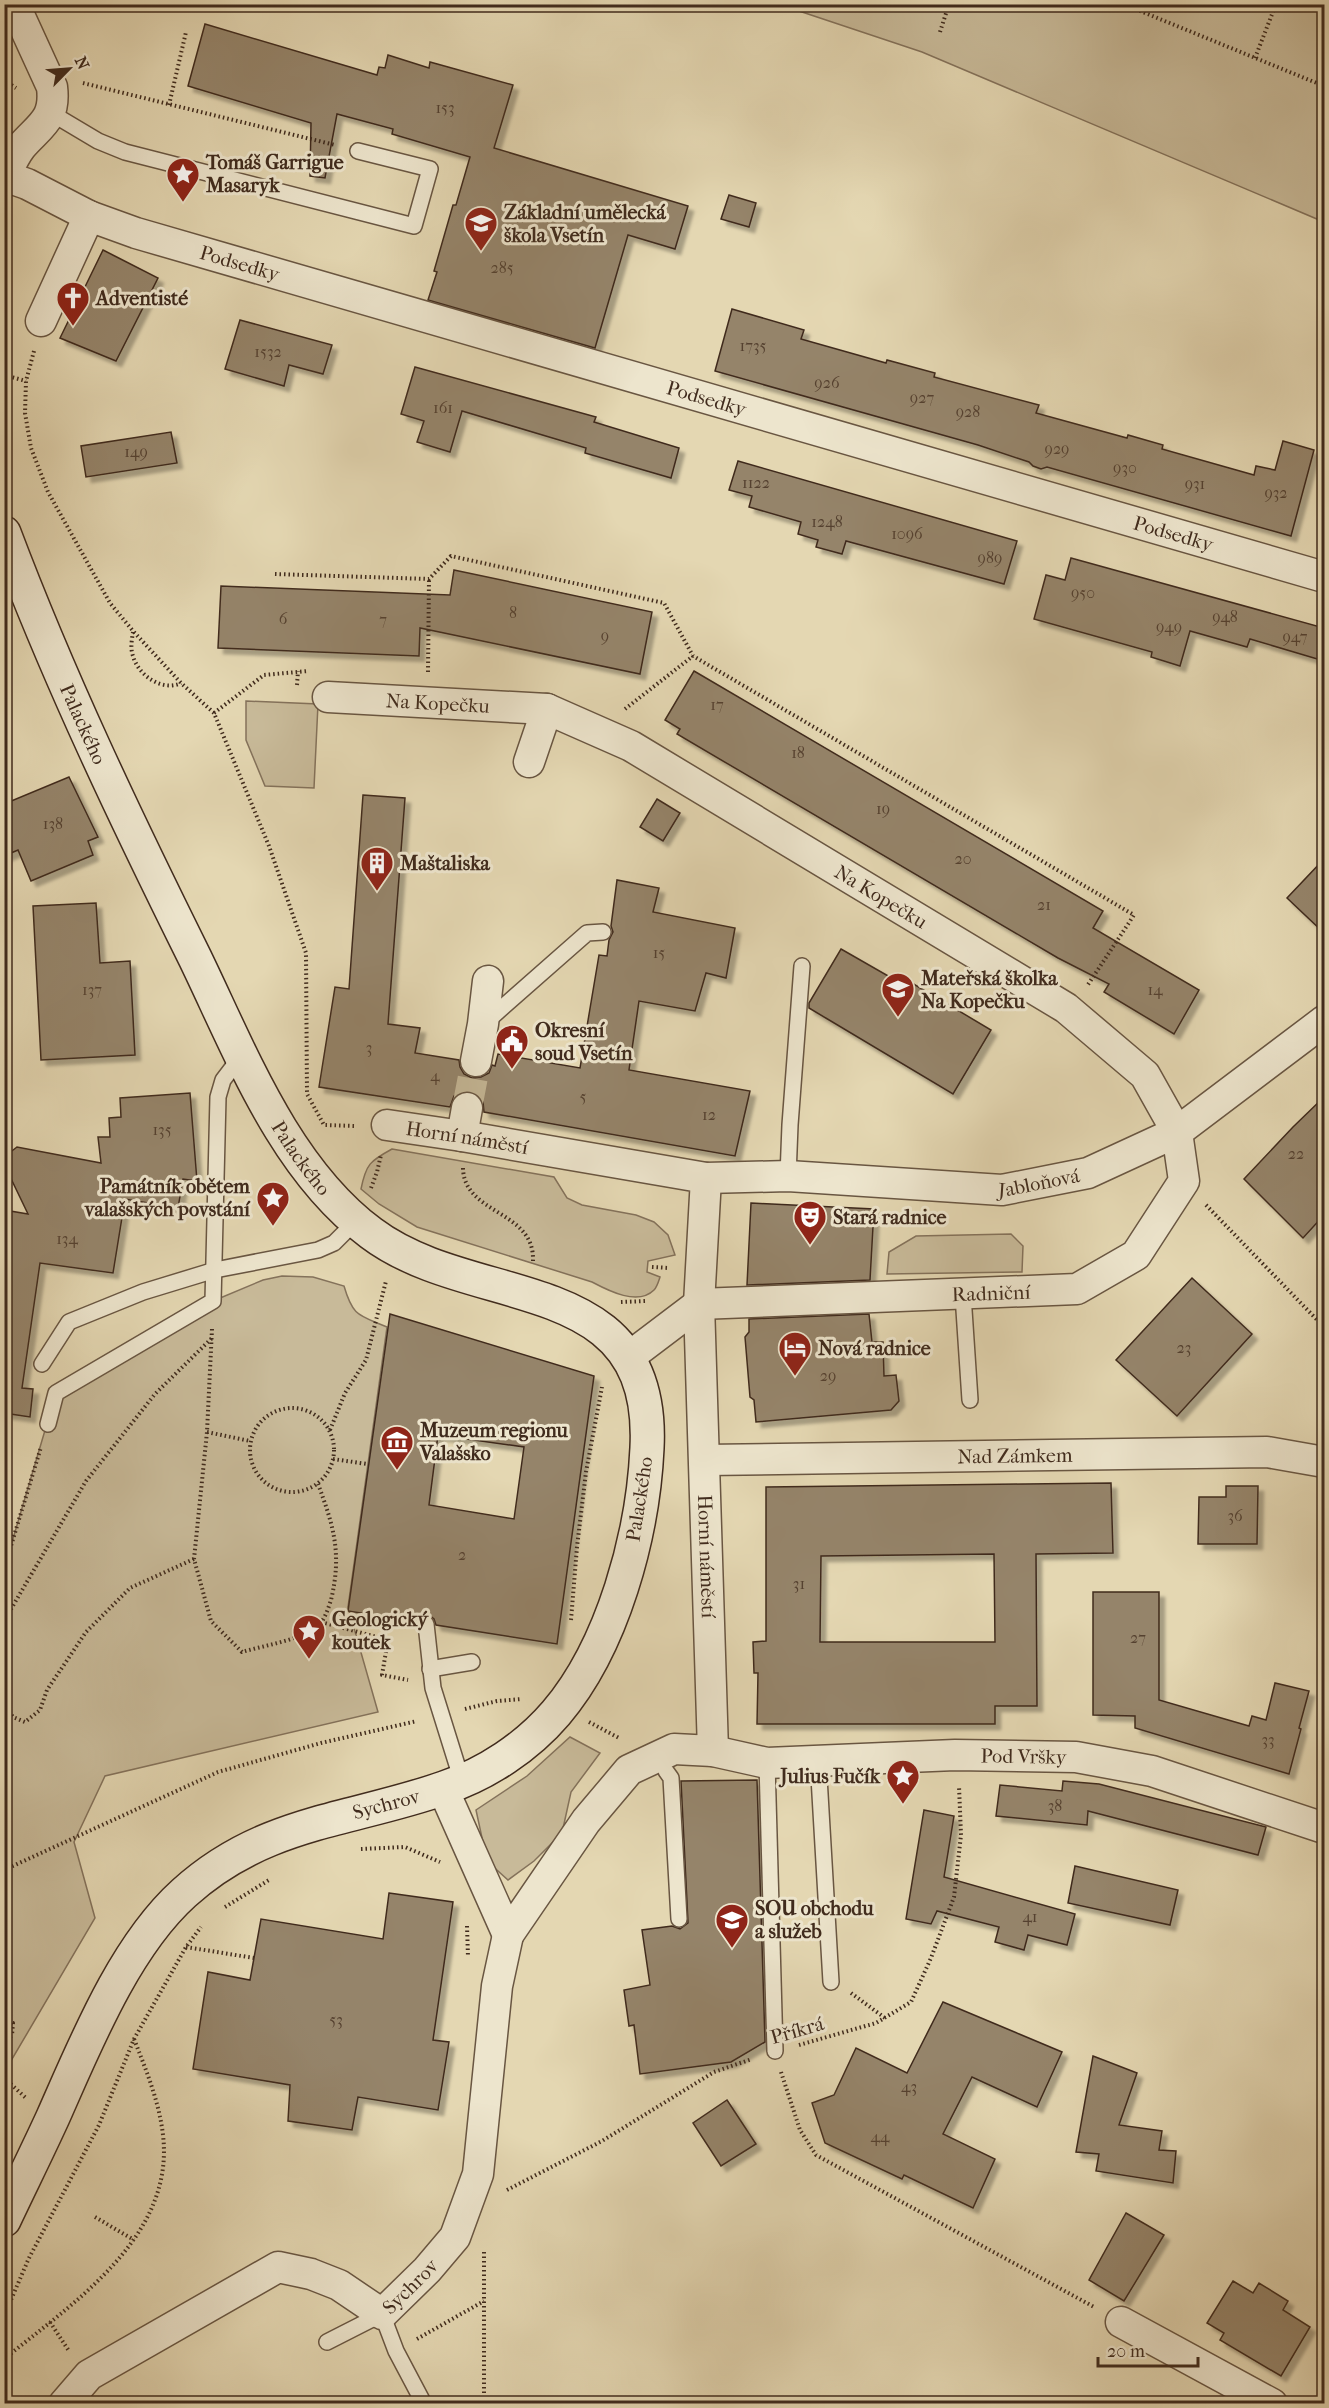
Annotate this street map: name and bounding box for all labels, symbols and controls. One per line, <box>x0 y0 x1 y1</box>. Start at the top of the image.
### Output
north arrow <box>39 39 99 99</box>
text: N <box>71 53 94 73</box>
house number: 153 <box>435 98 455 117</box>
place label: Tomáš Garrigue Masaryk <box>205 151 344 197</box>
place icon: Tomáš Garrigue Masaryk <box>165 156 201 203</box>
place label: Základní umělecká škola Vsetín <box>504 201 667 247</box>
school or university icon: Základní umělecká škola Vsetín <box>463 205 499 252</box>
street label: Podsedky <box>197 241 283 286</box>
house number: 285 <box>490 258 514 277</box>
church icon: Adventisté <box>55 280 91 327</box>
place label: Adventisté <box>94 287 188 310</box>
house number: 1735 <box>740 336 767 355</box>
house number: 1532 <box>254 342 282 361</box>
house number: 926 <box>814 373 840 392</box>
street label: Podsedky <box>664 376 750 421</box>
house number: 927 <box>910 388 934 407</box>
house number: 161 <box>433 398 453 417</box>
house number: 928 <box>956 402 980 421</box>
house number: 929 <box>1044 439 1070 458</box>
house number: 149 <box>124 442 148 461</box>
house number: 930 <box>1113 458 1137 477</box>
house number: 1122 <box>742 473 770 492</box>
house number: 931 <box>1185 474 1205 493</box>
house number: 932 <box>1264 483 1288 502</box>
street label: Podsedky <box>1131 511 1217 557</box>
house number: 1248 <box>811 512 843 531</box>
house number: 1096 <box>891 524 923 543</box>
house number: 989 <box>978 548 1002 567</box>
house number: 950 <box>1071 583 1095 602</box>
house number: 8 <box>509 603 517 622</box>
house number: 948 <box>1212 607 1238 626</box>
house number: 6 <box>279 609 288 628</box>
house number: 7 <box>379 610 387 629</box>
house number: 949 <box>1156 617 1182 636</box>
house number: 9 <box>601 626 609 645</box>
house number: 947 <box>1283 627 1308 646</box>
street label: Palackého <box>55 681 111 768</box>
street label: Na Kopečku <box>385 689 491 718</box>
house number: 17 <box>710 695 724 714</box>
house number: 18 <box>791 743 805 762</box>
house number: 19 <box>876 799 890 818</box>
house number: 138 <box>43 814 63 833</box>
building icon: Maštaliska <box>359 845 395 892</box>
house number: 20 <box>954 849 972 868</box>
place label: Maštaliska <box>399 852 490 875</box>
street label: Na Kopečku <box>830 860 932 934</box>
house number: 21 <box>1037 895 1051 914</box>
house number: 15 <box>653 943 665 962</box>
place label: Mateřská školka Na Kopečku <box>920 967 1058 1013</box>
school or university icon: Mateřská školka Na Kopečku <box>880 971 916 1018</box>
house number: 137 <box>82 980 102 999</box>
house number: 14 <box>1147 980 1163 999</box>
place label: Okresní soud Vsetín <box>535 1019 633 1065</box>
public building icon: Okresní soud Vsetín <box>494 1023 530 1070</box>
house number: 3 <box>366 1038 372 1057</box>
house number: 4 <box>430 1066 440 1085</box>
house number: 5 <box>580 1087 587 1106</box>
house number: 12 <box>702 1105 716 1124</box>
street label: Palackého <box>267 1117 335 1200</box>
street label: Horní náměstí <box>404 1117 531 1159</box>
house number: 135 <box>152 1120 172 1139</box>
house number: 22 <box>1288 1144 1304 1163</box>
street label: Jabloňová <box>996 1164 1082 1202</box>
place label: Památník obětem valašských povstání <box>84 1175 251 1221</box>
place icon: Památník obětem valašských povstání <box>255 1180 291 1227</box>
theatre icon: Stará radnice <box>792 1199 828 1246</box>
place label: Stará radnice <box>833 1206 947 1229</box>
house number: 134 <box>56 1229 78 1248</box>
street label: Radniční <box>951 1281 1032 1306</box>
hotel icon: Nová radnice <box>777 1330 813 1377</box>
place label: Nová radnice <box>818 1337 931 1360</box>
house number: 23 <box>1177 1338 1191 1357</box>
house number: 29 <box>820 1366 836 1385</box>
place label: Muzeum regionu Valašsko <box>419 1419 569 1465</box>
museum icon: Muzeum regionu Valašsko <box>379 1424 415 1471</box>
street label: Nad Zámkem <box>957 1444 1073 1468</box>
street label: Palackého <box>621 1455 658 1543</box>
street label: Horní náměstí <box>693 1494 720 1620</box>
house number: 36 <box>1227 1506 1243 1525</box>
house number: 2 <box>458 1545 466 1564</box>
house number: 31 <box>793 1574 805 1593</box>
place label: Geologický koutek <box>331 1608 429 1654</box>
place icon: Geologický koutek <box>291 1613 327 1660</box>
house number: 27 <box>1130 1628 1146 1647</box>
house number: 33 <box>1261 1730 1275 1749</box>
street label: Pod Vršky <box>980 1744 1068 1769</box>
place icon: Julius Fučík <box>885 1758 921 1805</box>
place label: Julius Fučík <box>778 1765 881 1788</box>
street label: Sychrov <box>350 1784 423 1824</box>
house number: 38 <box>1048 1796 1062 1815</box>
place label: SOU obchodu a služeb <box>755 1897 874 1943</box>
school or university icon: SOU obchodu a služeb <box>714 1902 750 1949</box>
house number: 41 <box>1022 1907 1038 1926</box>
house number: 53 <box>329 2010 343 2029</box>
street label: Příkrá <box>768 2012 827 2049</box>
house number: 43 <box>901 2077 917 2096</box>
house number: 44 <box>871 2127 890 2146</box>
street label: Sychrov <box>378 2254 444 2319</box>
scale bar <box>1098 2330 1198 2368</box>
text: 20 m <box>1107 2341 1145 2362</box>

